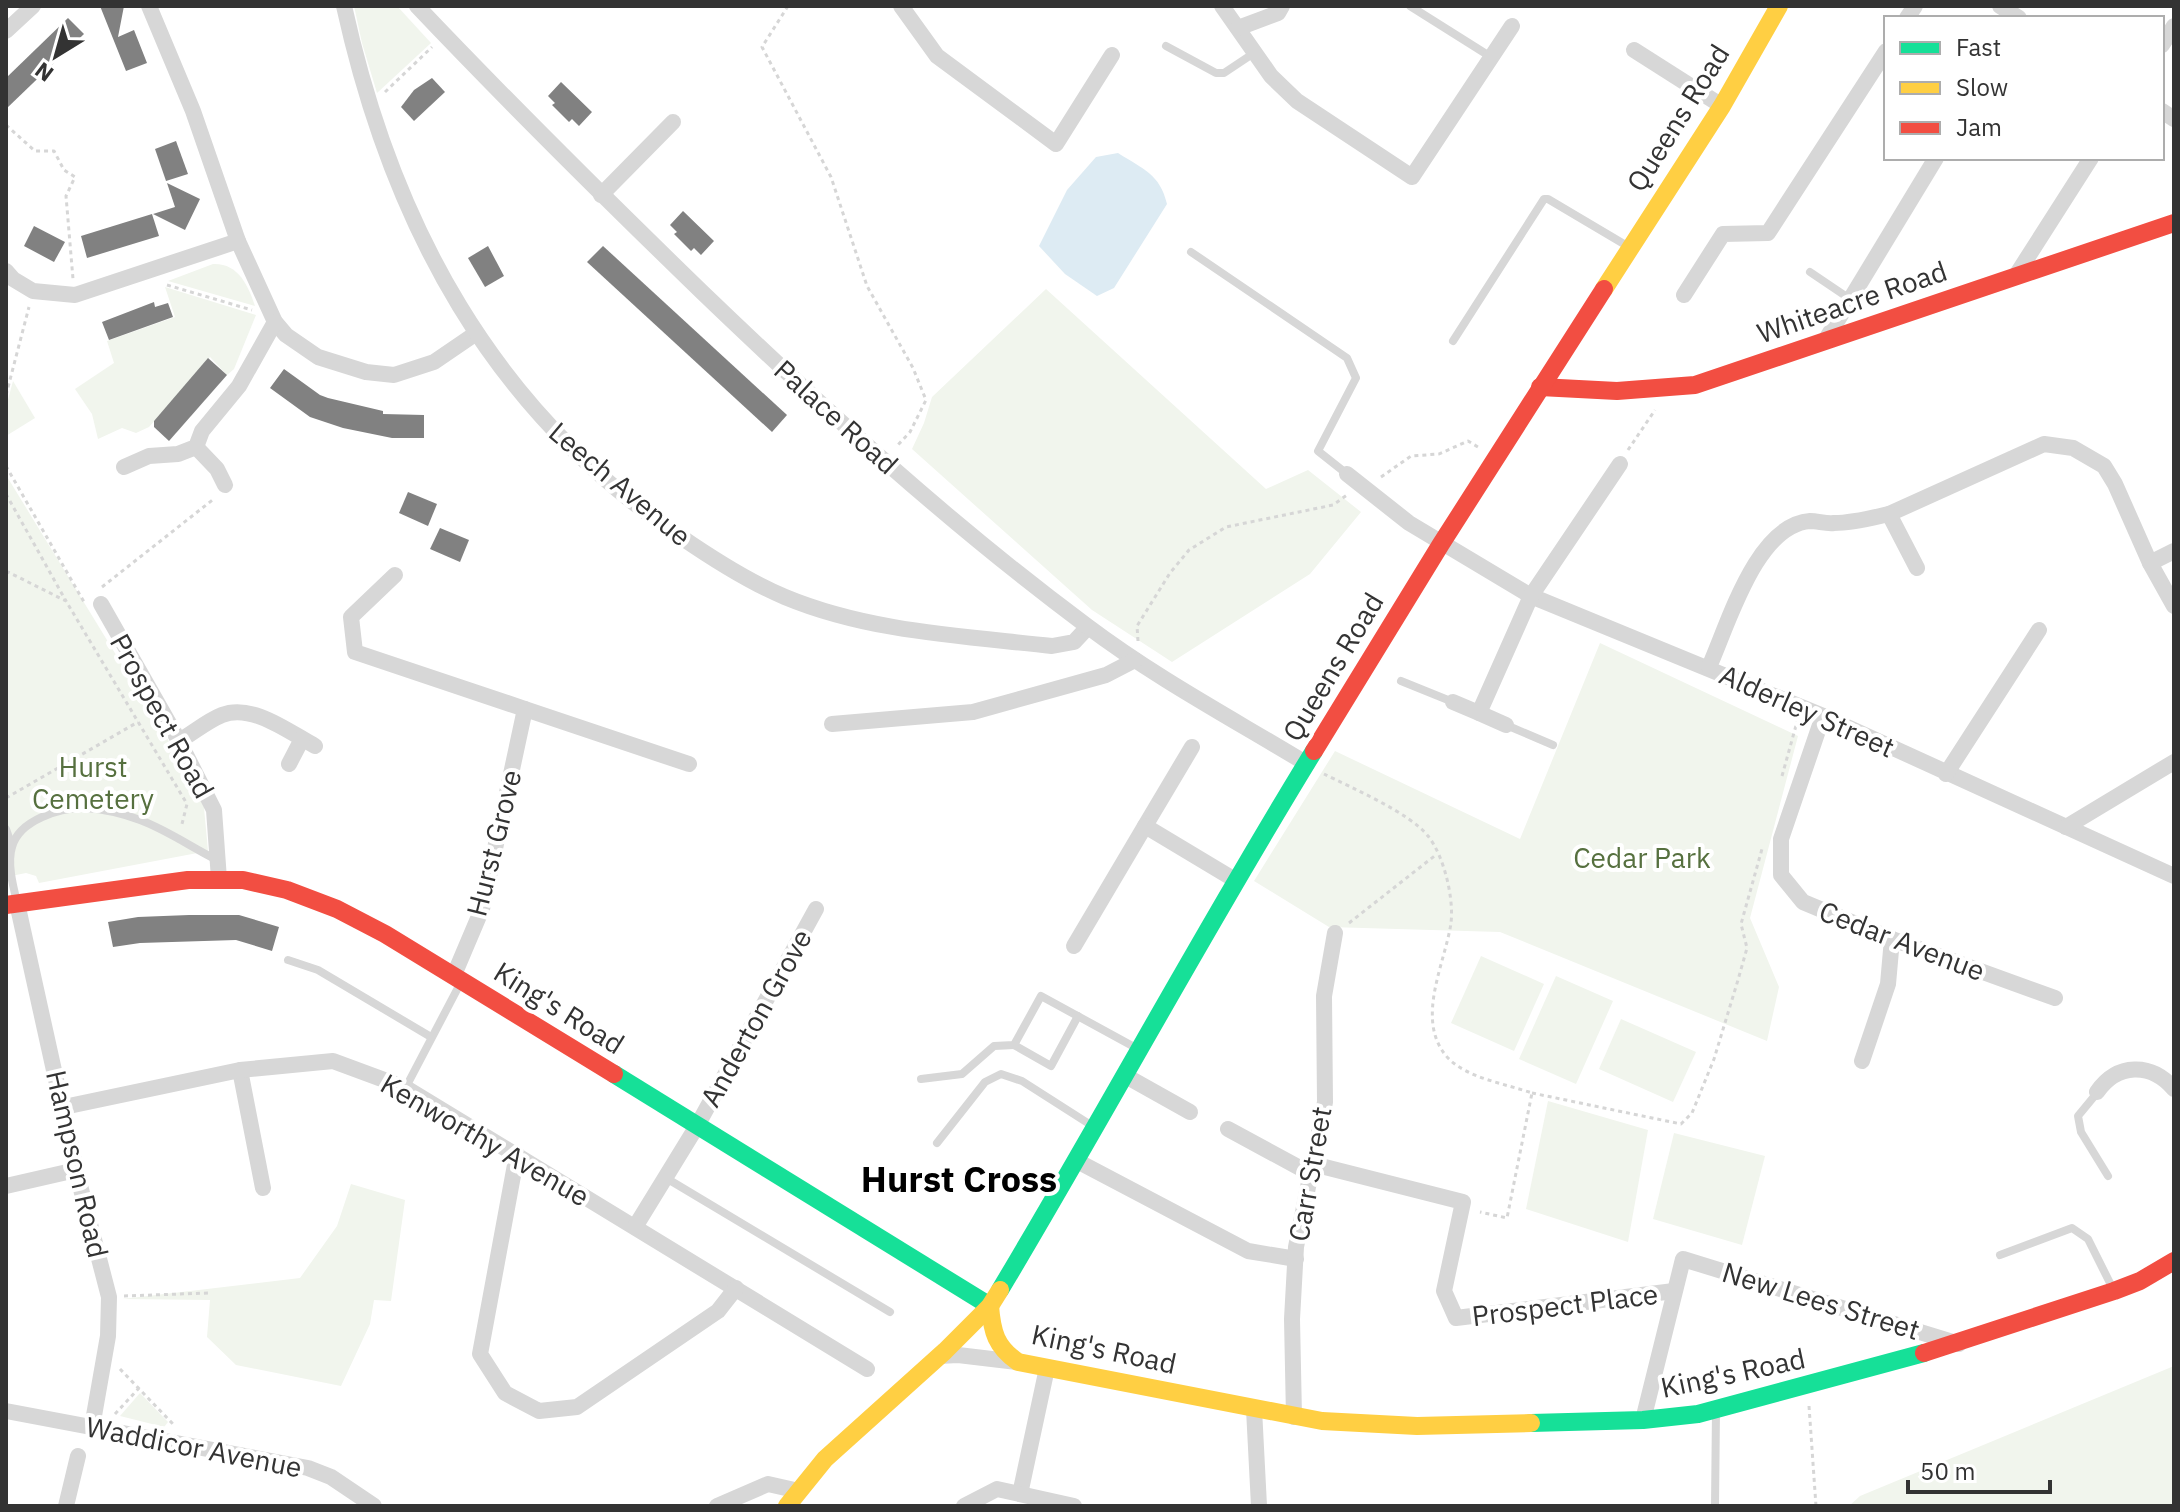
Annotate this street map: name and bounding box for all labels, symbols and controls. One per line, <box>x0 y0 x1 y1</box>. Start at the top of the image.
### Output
north arrow <box>16 16 96 96</box>
legend <box>1884 16 2164 160</box>
text: Fast <box>1956 31 2001 63</box>
street label: Queens Road <box>1618 37 1738 198</box>
text: N <box>29 56 59 89</box>
text: Slow <box>1956 71 2008 103</box>
text: Jam <box>1956 111 2002 143</box>
street label: Whiteacre Road <box>1752 252 1952 351</box>
street label: Palace Road <box>767 351 906 482</box>
street label: Leech Avenue <box>542 413 699 554</box>
street label: Queens Road <box>1274 586 1391 748</box>
street label: Prospect Road <box>102 627 223 805</box>
street label: Alderley Street <box>1714 655 1900 766</box>
park label: Hurst Cemetery <box>32 748 154 817</box>
street label: Hurst Grove <box>457 766 530 920</box>
park label: Cedar Park <box>1573 839 1711 876</box>
street label: Cedar Avenue <box>1814 892 1990 989</box>
street label: Anderton Grove <box>691 922 820 1113</box>
street label: King's Road <box>487 953 631 1062</box>
street label: Kenworthy Avenue <box>374 1065 596 1214</box>
street label: Hampson Road <box>38 1066 117 1261</box>
street label: Carr Street <box>1279 1104 1340 1244</box>
district label: Hurst Cross <box>861 1155 1057 1202</box>
street label: New Lees Street <box>1718 1253 1924 1348</box>
street label: Prospect Place <box>1470 1275 1660 1334</box>
street label: King's Road <box>1028 1315 1180 1382</box>
street label: King's Road <box>1657 1339 1809 1406</box>
street label: Waddicor Avenue <box>83 1407 305 1486</box>
scale bar <box>1908 1444 2050 1494</box>
text: 50 m <box>1920 1455 1975 1487</box>

